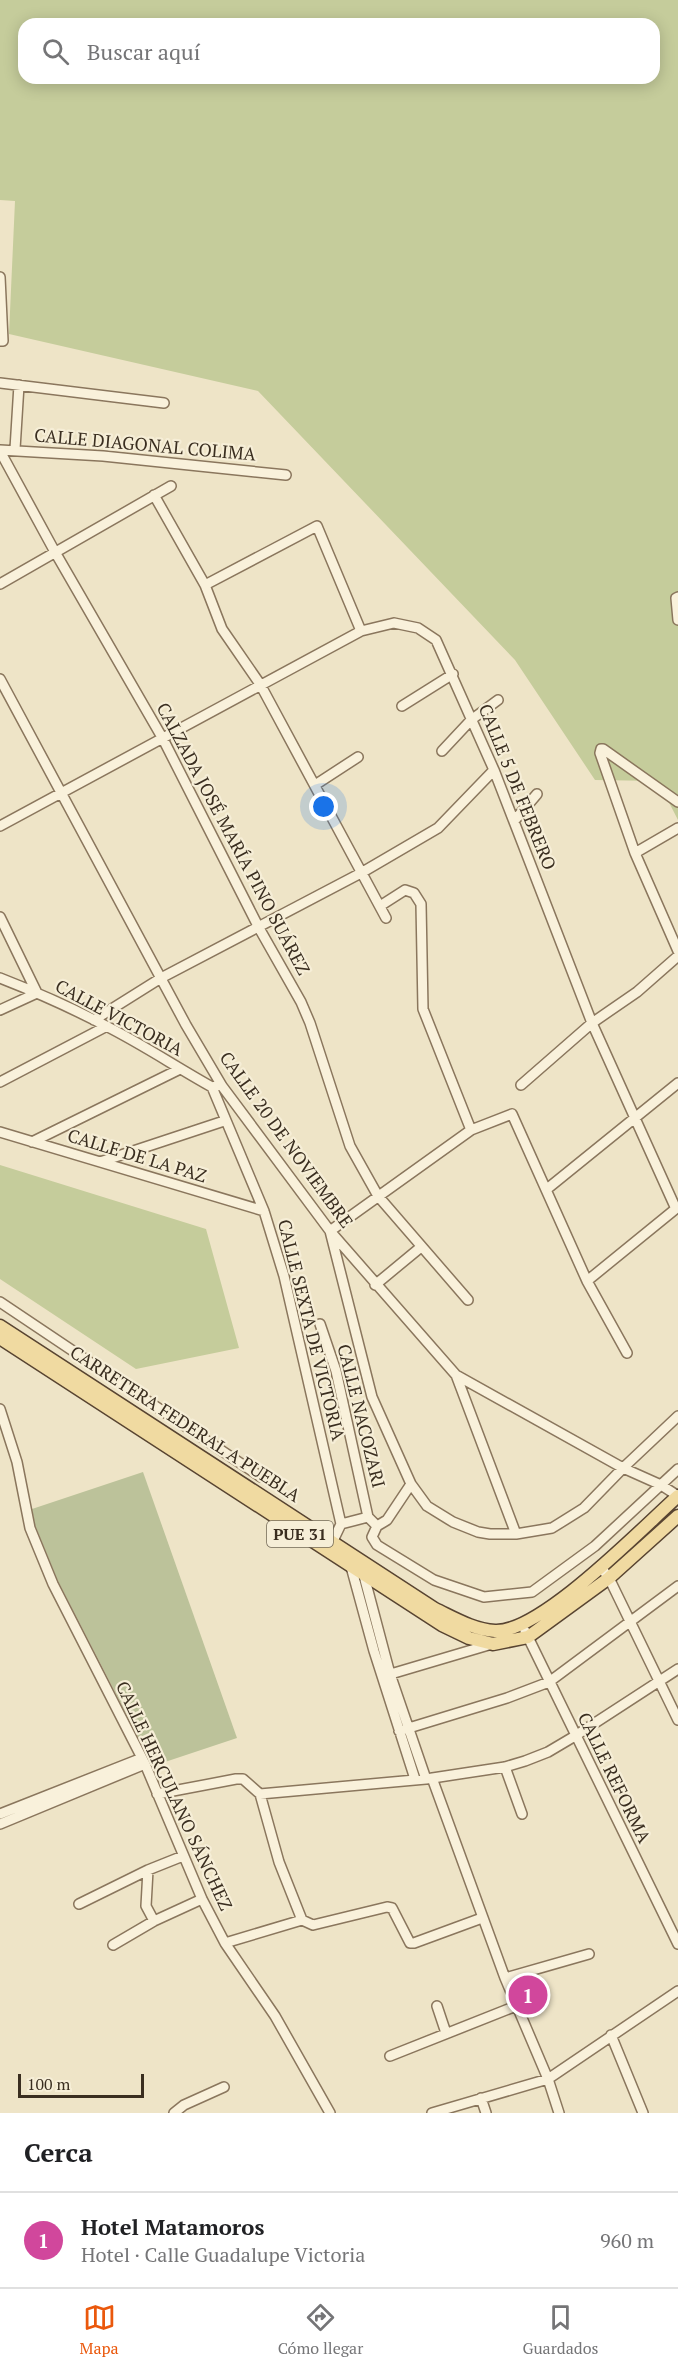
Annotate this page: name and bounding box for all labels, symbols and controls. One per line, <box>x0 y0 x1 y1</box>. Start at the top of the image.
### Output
search box <box>18 18 660 84</box>
icon: search <box>39 35 72 68</box>
text: Buscar aquí <box>87 37 200 66</box>
street label: CALLE DIAGONAL COLIMA <box>33 422 258 466</box>
street label: CALZADA JOSÉ MARÍA PINO SUÁREZ <box>152 698 316 979</box>
street label: CALLE 5 DE FEBRERO <box>474 700 562 873</box>
your location <box>309 792 338 821</box>
street label: CALLE VICTORIA <box>51 973 188 1061</box>
street label: CALLE 20 DE NOVIEMBRE <box>215 1046 359 1233</box>
street label: CALLE DE LA PAZ <box>65 1122 210 1188</box>
street label: CALLE SEXTA DE VICTORIA <box>273 1217 351 1444</box>
street label: CARRETERA FEDERAL A PUEBLA <box>66 1339 306 1507</box>
street label: CALLE NACOZARI <box>333 1341 391 1490</box>
road number: PUE 31 <box>267 1521 333 1547</box>
street label: CALLE HERCULANO SÁNCHEZ <box>111 1677 239 1914</box>
street label: CALLE REFORMA <box>573 1708 657 1847</box>
pin: 1 <box>508 1972 548 2018</box>
scale bar <box>18 2071 144 2098</box>
text: 100 m <box>27 2073 70 2095</box>
text: Cerca <box>24 2135 93 2169</box>
text: Hotel Matamoros <box>81 2212 264 2241</box>
text: 1 <box>38 2227 49 2254</box>
text: 960 m <box>600 2227 654 2254</box>
text: Hotel · Calle Guadalupe Victoria <box>81 2241 365 2268</box>
tab: Mapa <box>80 2301 119 2359</box>
tab: Cómo llegar <box>278 2301 363 2359</box>
tab: Guardados <box>522 2301 598 2359</box>

